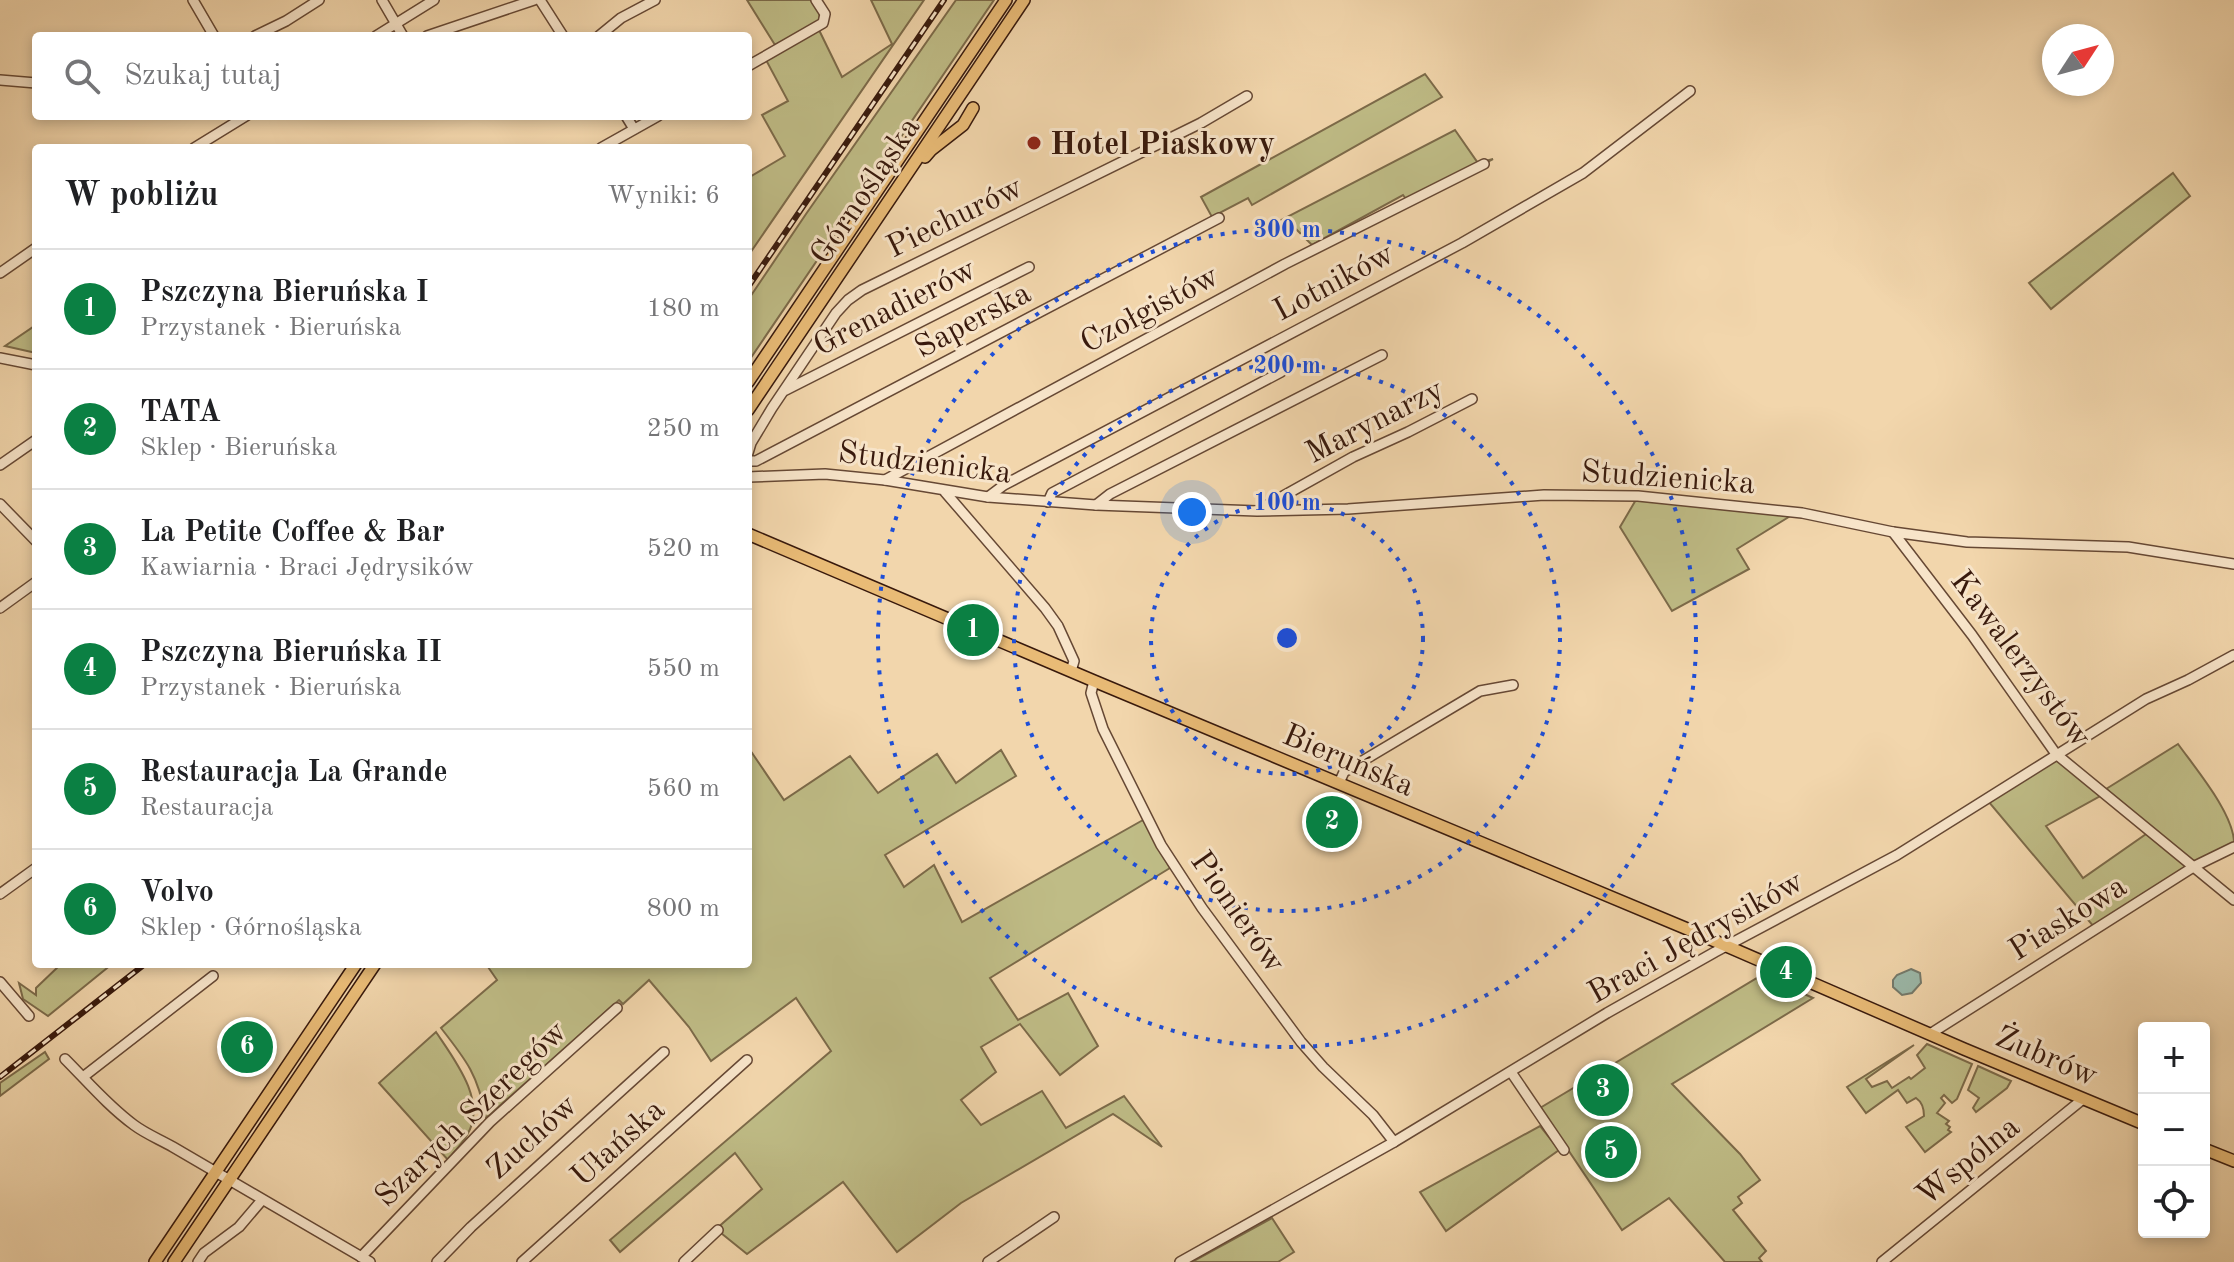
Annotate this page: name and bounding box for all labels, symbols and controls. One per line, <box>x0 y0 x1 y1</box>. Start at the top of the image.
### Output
north arrow <box>2042 24 2114 96</box>
search box <box>32 32 752 120</box>
icon: search <box>60 54 104 98</box>
text: Szukaj tutaj <box>124 61 282 91</box>
street label: Górnośląska <box>806 112 927 271</box>
place label: Hotel Piaskowy <box>1050 130 1275 162</box>
marker: Hotel Piaskowy <box>1025 134 1043 152</box>
street label: Piechurów <box>882 172 1028 265</box>
text: W pobliżu <box>64 179 219 213</box>
text: Wyniki: 6 <box>607 183 720 209</box>
text: 300 m <box>1253 219 1321 243</box>
street label: Lotników <box>1269 239 1400 329</box>
street label: Grenadierów <box>809 254 982 363</box>
street label: Czołgistów <box>1076 261 1225 360</box>
text: Pszczyna Bieruńska I <box>140 278 429 308</box>
street label: Saperska <box>910 278 1037 365</box>
text: 1 <box>82 296 98 322</box>
text: 180 m <box>647 296 720 322</box>
text: Przystanek · Bieruńska <box>140 315 401 341</box>
text: 200 m <box>1253 355 1321 379</box>
street label: Marynarzy <box>1301 374 1449 471</box>
text: TATA <box>140 398 221 428</box>
text: 2 <box>82 416 98 442</box>
text: 250 m <box>647 416 720 442</box>
text: Sklep · Bieruńska <box>140 435 337 461</box>
street label: Studzienicka <box>836 437 1013 491</box>
street label: Studzienicka <box>1580 457 1756 501</box>
your location <box>1172 492 1212 532</box>
text: 100 m <box>1253 492 1321 516</box>
text: La Petite Coffee & Bar <box>140 518 445 548</box>
text: 3 <box>82 536 98 562</box>
text: 520 m <box>647 536 720 562</box>
text: Kawiarnia · Braci Jędrysików <box>140 555 474 581</box>
street label: Kawalerzystów <box>1943 566 2096 754</box>
pin: 1 <box>947 600 999 660</box>
centre of rings <box>1273 624 1301 652</box>
text: Pszczyna Bieruńska II <box>140 638 442 668</box>
text: 4 <box>82 656 98 682</box>
text: 550 m <box>647 656 720 682</box>
text: Przystanek · Bieruńska <box>140 675 401 701</box>
street label: Bieruńska <box>1277 720 1418 804</box>
text: Restauracja La Grande <box>140 758 448 788</box>
text: 5 <box>82 776 98 802</box>
text: 560 m <box>647 776 720 802</box>
pin: 2 <box>1306 792 1358 852</box>
text: Restauracja <box>140 795 274 821</box>
street label: Pionierów <box>1183 846 1290 979</box>
street label: Braci Jędrysików <box>1583 866 1810 1011</box>
street label: Piaskowa <box>2004 871 2133 968</box>
text: Volvo <box>140 878 214 908</box>
text: 6 <box>82 896 98 922</box>
text: 800 m <box>647 896 720 922</box>
text: Sklep · Górnośląska <box>140 915 362 941</box>
pin: 4 <box>1760 942 1812 1002</box>
street label: Szarych Szeregów <box>370 1016 574 1214</box>
pin: 6 <box>221 1017 273 1077</box>
street label: Żubrów <box>1990 1017 2104 1094</box>
map controls <box>2138 1022 2210 1238</box>
button: + <box>2138 1022 2210 1094</box>
pin: 3 <box>1577 1060 1629 1120</box>
street label: Zuchów <box>482 1090 585 1187</box>
street label: Ułańska <box>566 1094 672 1194</box>
button: − <box>2138 1094 2210 1166</box>
street label: Wspólna <box>1911 1111 2027 1213</box>
pin: 5 <box>1585 1122 1637 1182</box>
button: locate <box>2138 1166 2210 1238</box>

